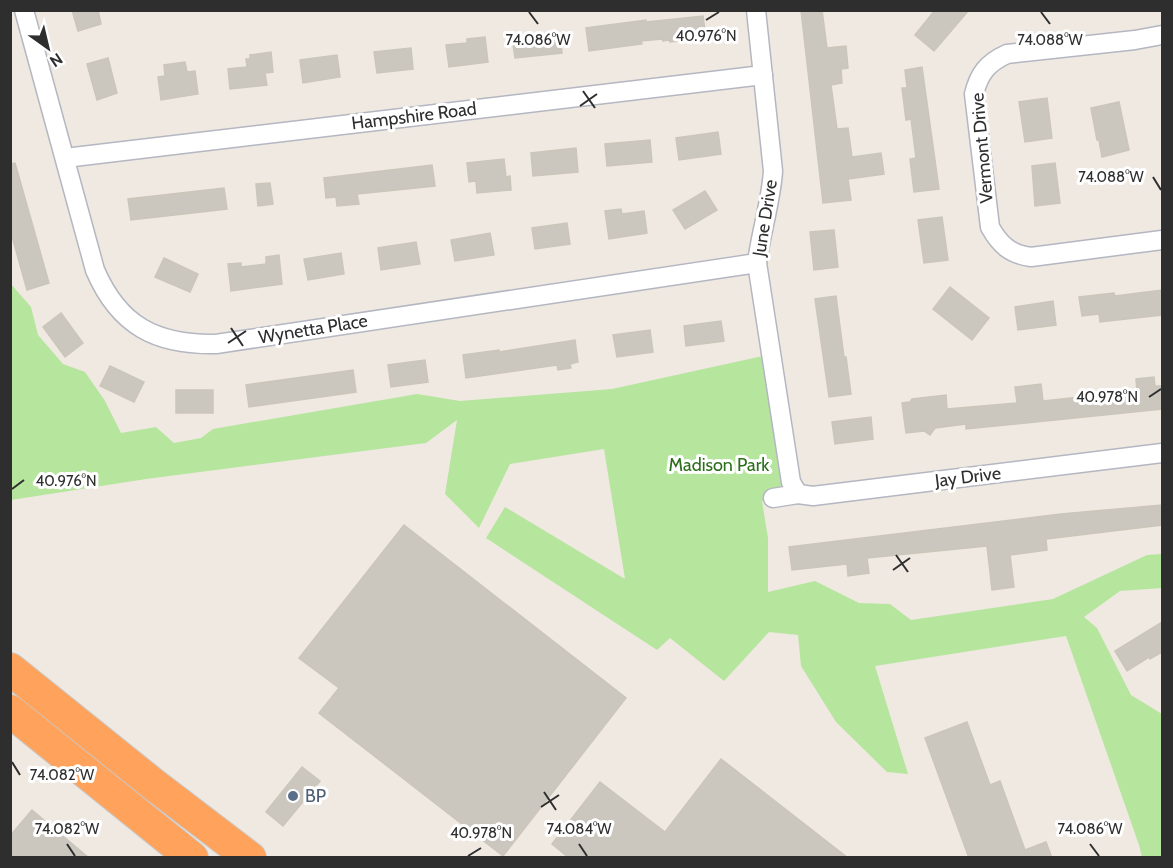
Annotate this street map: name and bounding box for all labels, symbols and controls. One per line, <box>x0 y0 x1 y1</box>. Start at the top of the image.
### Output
north arrow <box>18 18 78 78</box>
text: 40.976°N <box>676 27 736 45</box>
text: 74.086°W <box>506 31 571 49</box>
text: 74.088°W <box>1017 31 1084 49</box>
text: N <box>46 49 66 71</box>
street label: Vermont Drive <box>966 92 998 204</box>
street label: Hampshire Road <box>350 97 478 135</box>
text: 74.088°W <box>1078 168 1145 186</box>
street label: June Drive <box>748 178 782 259</box>
street label: Wynetta Place <box>257 309 369 349</box>
text: 40.978°N <box>1076 388 1138 406</box>
park label: Madison Park <box>669 454 770 476</box>
street label: Jay Drive <box>933 462 1002 492</box>
text: 40.976°N <box>36 472 96 490</box>
text: 74.082°W <box>30 766 95 784</box>
place label: BP <box>305 785 326 807</box>
marker: BP <box>286 789 300 803</box>
text: 74.082°W <box>35 820 100 838</box>
text: 74.084°W <box>547 820 612 838</box>
text: 74.086°W <box>1058 820 1123 838</box>
text: 40.978°N <box>450 824 512 842</box>

